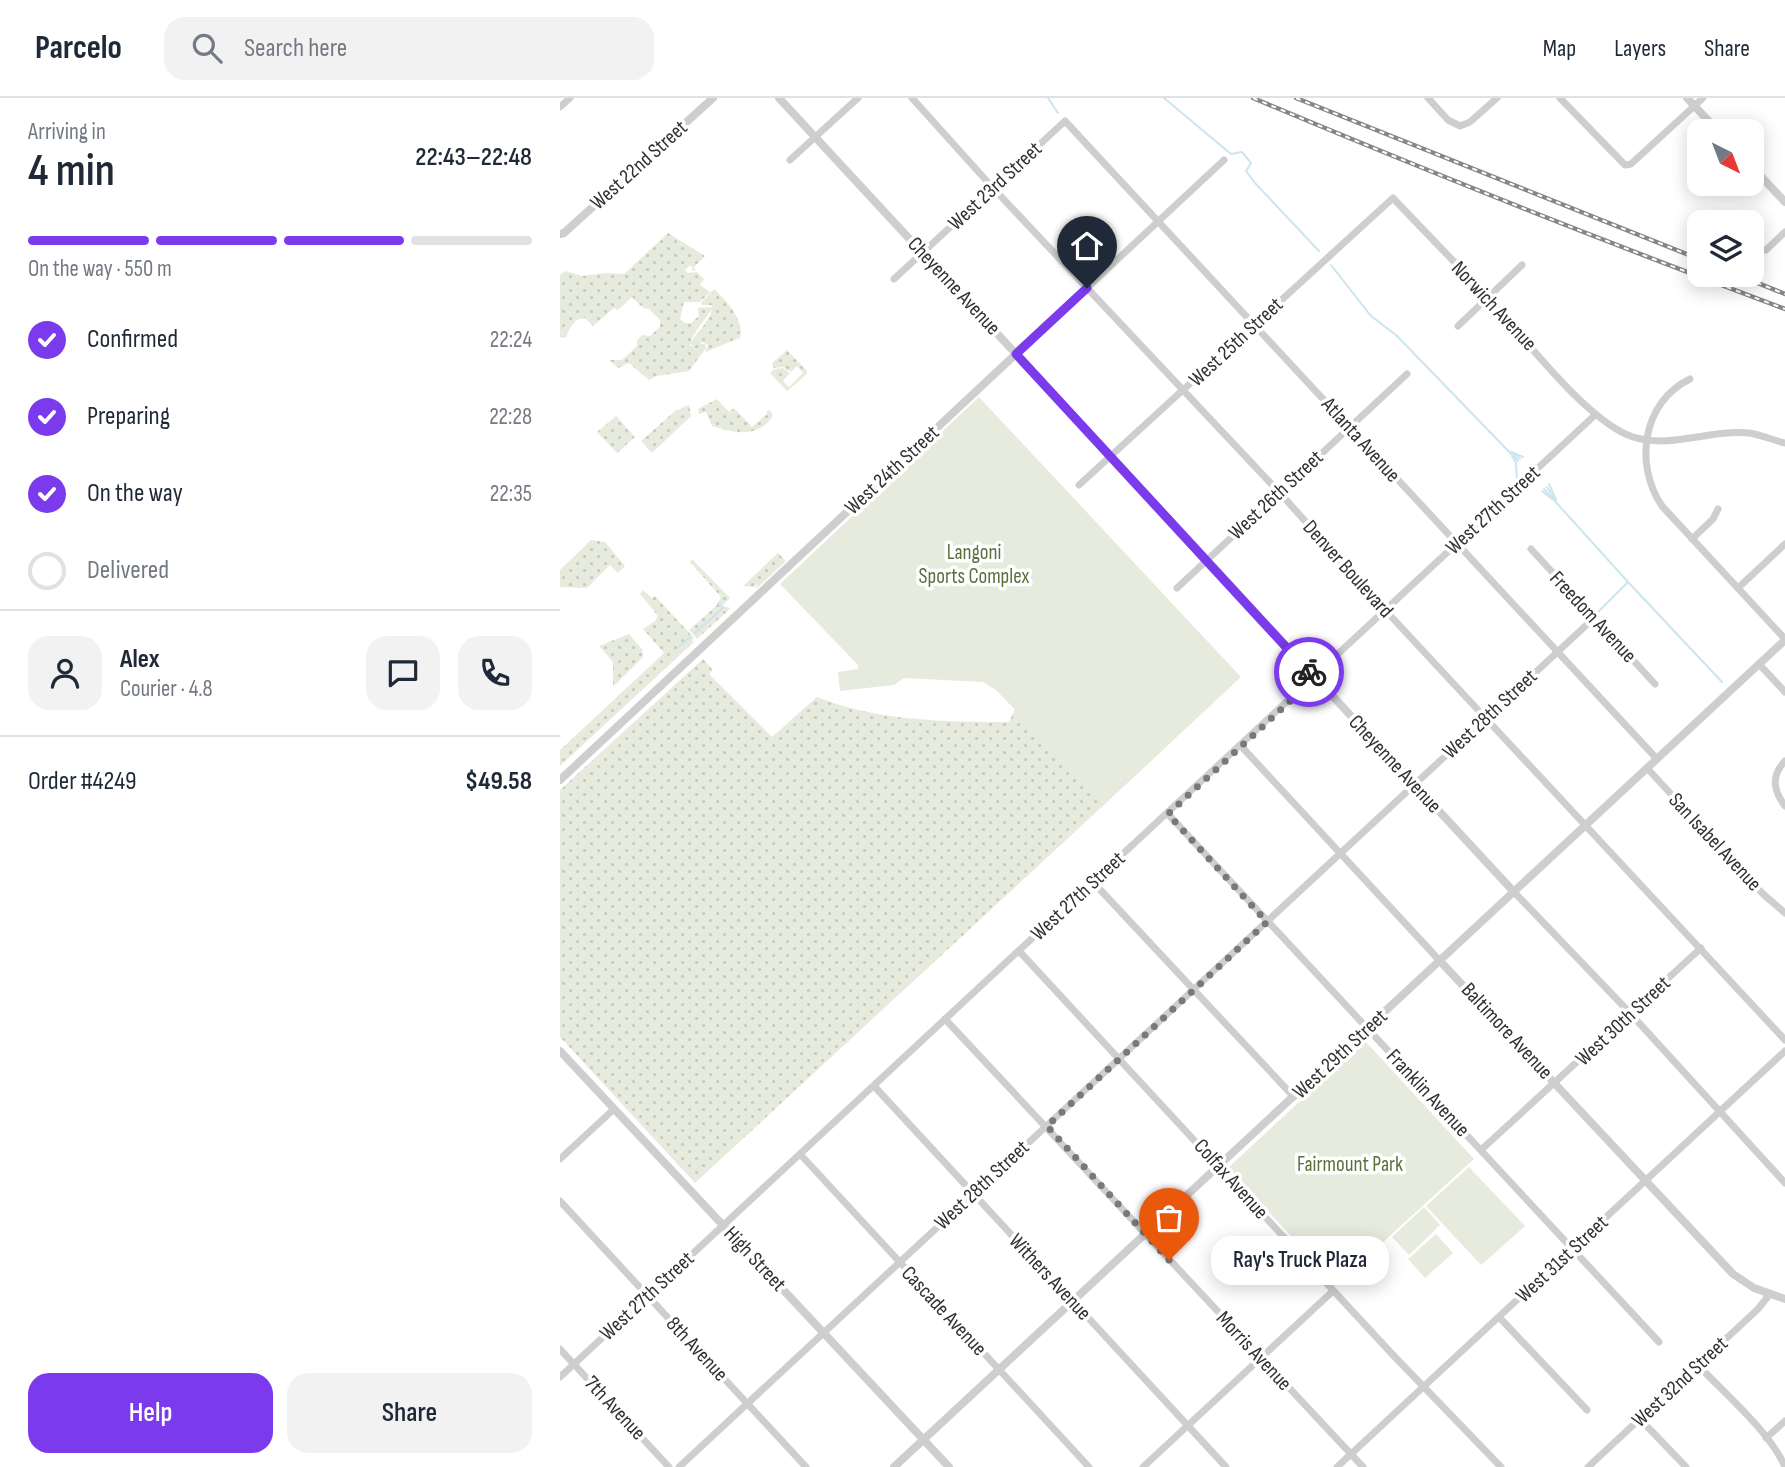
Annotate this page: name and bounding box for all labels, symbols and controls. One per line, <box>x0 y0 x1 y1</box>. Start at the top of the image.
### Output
search box <box>164 17 654 80</box>
text: Parcelo <box>35 28 122 68</box>
icon: search <box>188 29 226 67</box>
text: Search here <box>244 33 347 64</box>
text: Map <box>1543 34 1576 63</box>
text: Layers <box>1614 34 1666 63</box>
text: Share <box>1704 34 1750 63</box>
street label: West 22nd Street <box>585 115 693 215</box>
text: Arriving in <box>28 118 106 146</box>
north arrow <box>1687 119 1764 196</box>
map controls <box>1687 119 1764 287</box>
street label: West 23rd Street <box>943 136 1047 236</box>
text: 22:43–22:48 <box>415 142 532 173</box>
text: 4 min <box>28 144 115 199</box>
button: layers <box>1687 210 1764 287</box>
pin <box>1057 216 1117 288</box>
icon: home <box>1068 227 1106 265</box>
street label: Cheyenne Avenue <box>902 232 1006 340</box>
text: On the way · 550 m <box>28 255 172 283</box>
street label: Norwich Avenue <box>1446 256 1542 356</box>
street label: West 25th Street <box>1184 292 1288 392</box>
icon: check <box>28 321 66 359</box>
text: Confirmed <box>87 324 178 355</box>
text: 22:24 <box>490 326 532 354</box>
street label: Atlanta Avenue <box>1316 392 1406 488</box>
icon: check <box>28 398 66 436</box>
text: Preparing <box>87 401 170 432</box>
text: 22:28 <box>489 403 532 431</box>
street label: West 24th Street <box>840 420 944 520</box>
street label: West 26th Street <box>1224 445 1328 545</box>
street label: West 27th Street <box>1441 460 1545 560</box>
icon: check <box>28 475 66 513</box>
text: On the way <box>87 478 183 509</box>
text: 22:35 <box>490 480 532 508</box>
street label: Denver Boulevard <box>1298 515 1398 623</box>
park label: Langoni Sports Complex <box>919 540 1029 589</box>
text: Delivered <box>87 555 169 586</box>
street label: Freedom Avenue <box>1544 566 1642 668</box>
button: person <box>28 636 102 710</box>
button: chat <box>366 636 440 710</box>
button: phone <box>458 636 532 710</box>
courier <box>1274 637 1344 707</box>
text: Alex <box>120 644 160 675</box>
icon: bike <box>1290 653 1328 691</box>
street label: West 28th Street <box>1438 664 1542 764</box>
text: Courier · 4.8 <box>120 675 213 703</box>
street label: Cheyenne Avenue <box>1343 710 1447 818</box>
text: Order #4249 <box>28 766 137 797</box>
text: $49.58 <box>465 766 532 797</box>
street label: San Isabel Avenue <box>1663 788 1767 896</box>
street label: West 27th Street <box>1026 846 1130 946</box>
street label: West 30th Street <box>1571 971 1675 1071</box>
street label: Baltimore Avenue <box>1456 978 1558 1084</box>
street label: West 29th Street <box>1288 1004 1392 1104</box>
street label: Franklin Avenue <box>1381 1044 1475 1142</box>
street label: Colfax Avenue <box>1189 1134 1273 1224</box>
street label: West 28th Street <box>930 1135 1034 1235</box>
park label: Fairmount Park <box>1297 1152 1403 1177</box>
pin <box>1139 1188 1199 1260</box>
icon: bag <box>1150 1199 1188 1237</box>
street label: West 31st Street <box>1511 1210 1613 1308</box>
street label: High Street <box>719 1221 791 1297</box>
street label: Withers Avenue <box>1004 1228 1096 1326</box>
callout: Ray's Truck Plaza <box>1211 1236 1390 1284</box>
street label: West 27th Street <box>595 1246 699 1346</box>
text: Ray's Truck Plaza <box>1233 1246 1367 1274</box>
street label: Cascade Avenue <box>896 1261 992 1361</box>
street label: Morris Avenue <box>1211 1306 1297 1396</box>
street label: 8th Avenue <box>661 1311 733 1387</box>
street label: West 32nd Street <box>1627 1331 1733 1433</box>
street label: 7th Avenue <box>579 1371 651 1445</box>
button: Help <box>28 1373 273 1453</box>
button: Share <box>287 1373 532 1453</box>

